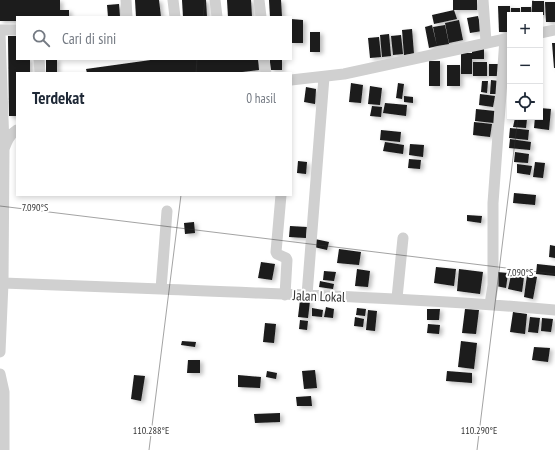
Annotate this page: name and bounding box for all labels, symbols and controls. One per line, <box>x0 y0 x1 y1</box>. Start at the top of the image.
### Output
map controls <box>507 12 543 120</box>
button: + <box>507 12 543 48</box>
search box <box>16 16 292 60</box>
icon: search <box>30 27 52 49</box>
text: Cari di sini <box>62 29 116 48</box>
button: − <box>507 48 543 84</box>
button: locate <box>507 84 543 120</box>
text: Terdekat <box>32 87 84 109</box>
text: 0 hasil <box>246 90 276 107</box>
text: 7.090°S <box>22 201 48 214</box>
text: 7.090°S <box>507 266 533 279</box>
street label: Jalan Lokal <box>291 286 346 306</box>
text: 110.288°E <box>133 424 169 437</box>
text: 110.290°E <box>461 424 497 437</box>

